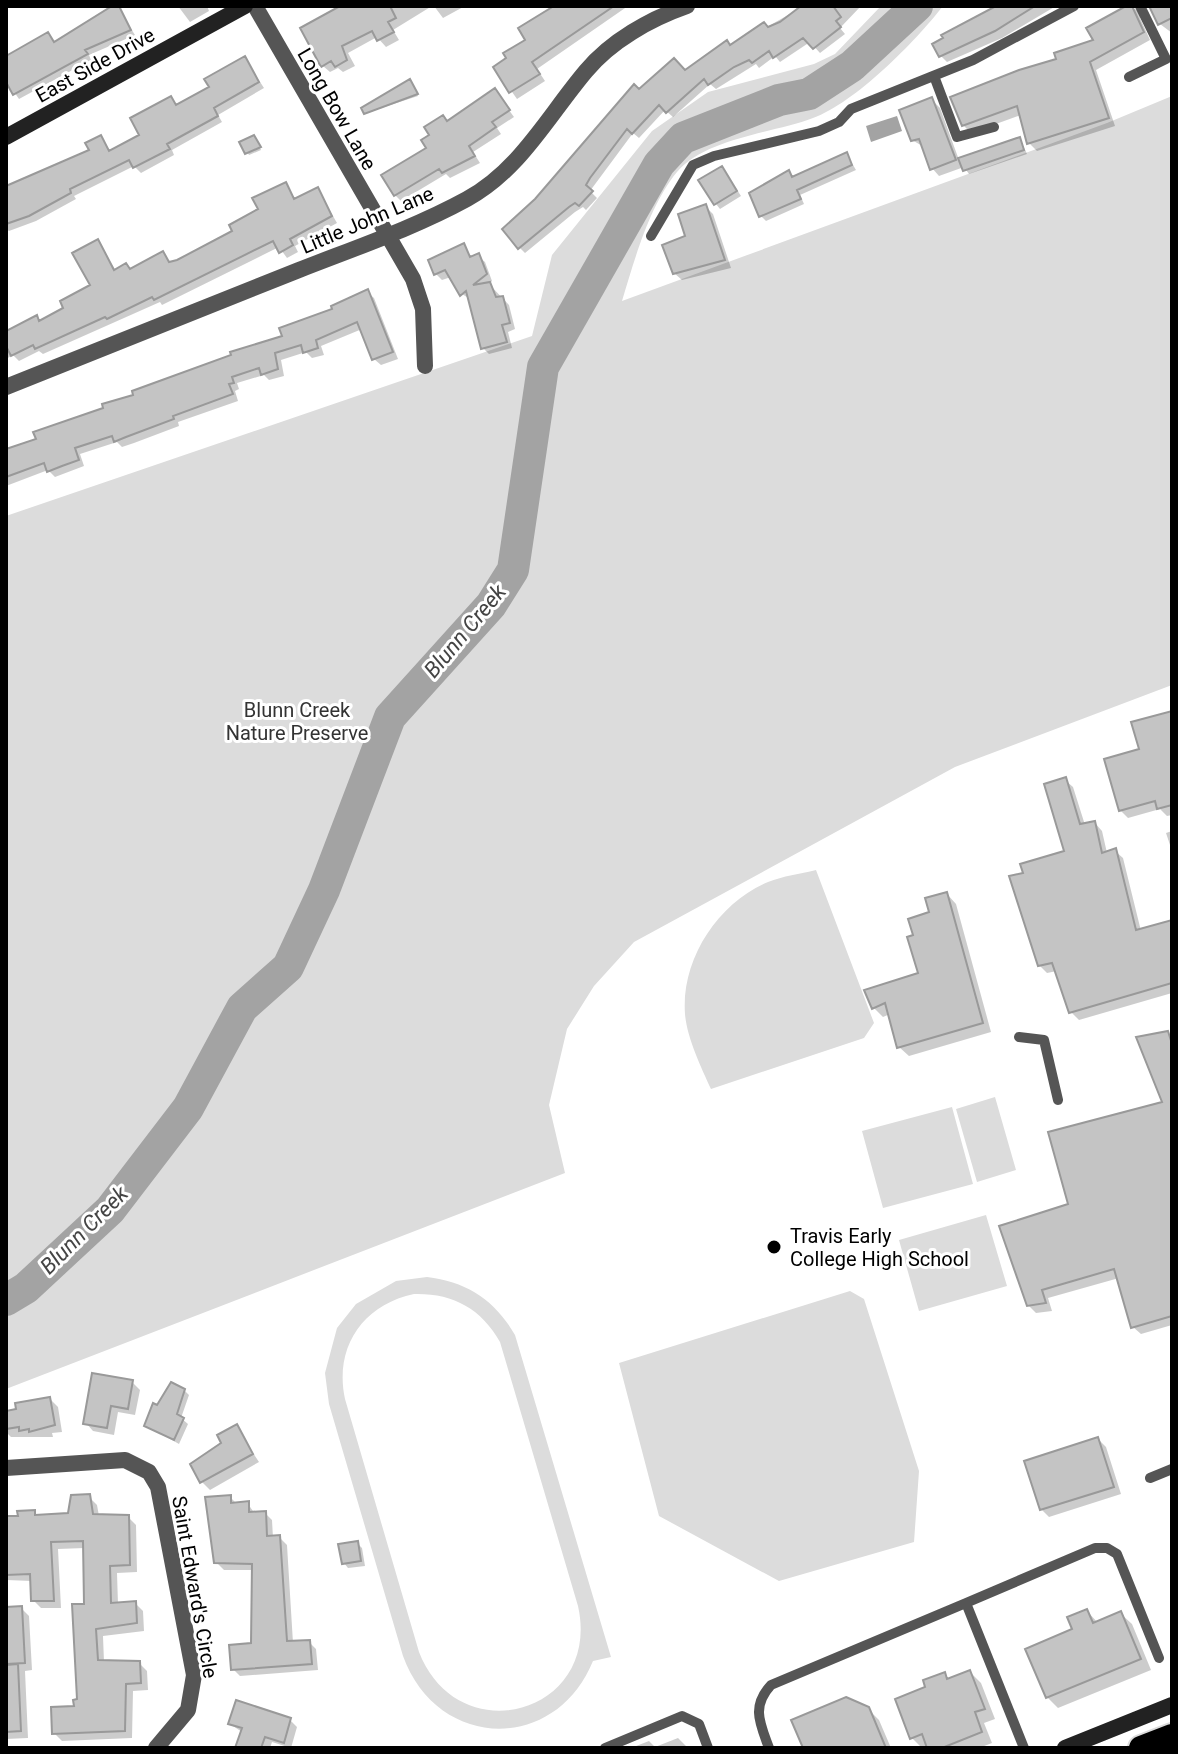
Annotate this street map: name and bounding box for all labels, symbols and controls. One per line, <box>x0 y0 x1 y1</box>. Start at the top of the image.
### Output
street label: East Side Drive <box>31 22 159 108</box>
street label: Long Bow Lane <box>292 44 382 174</box>
street label: Little John Lane <box>297 181 437 259</box>
water label: Blunn Creek <box>419 579 512 683</box>
park label: Blunn Creek Nature Preserve <box>226 698 368 745</box>
water label: Blunn Creek <box>35 1180 134 1279</box>
place label: Travis Early College High School <box>790 1224 969 1271</box>
marker: Travis Early College High School <box>765 1238 783 1256</box>
street label: Saint Edward's Circle <box>167 1494 223 1680</box>

